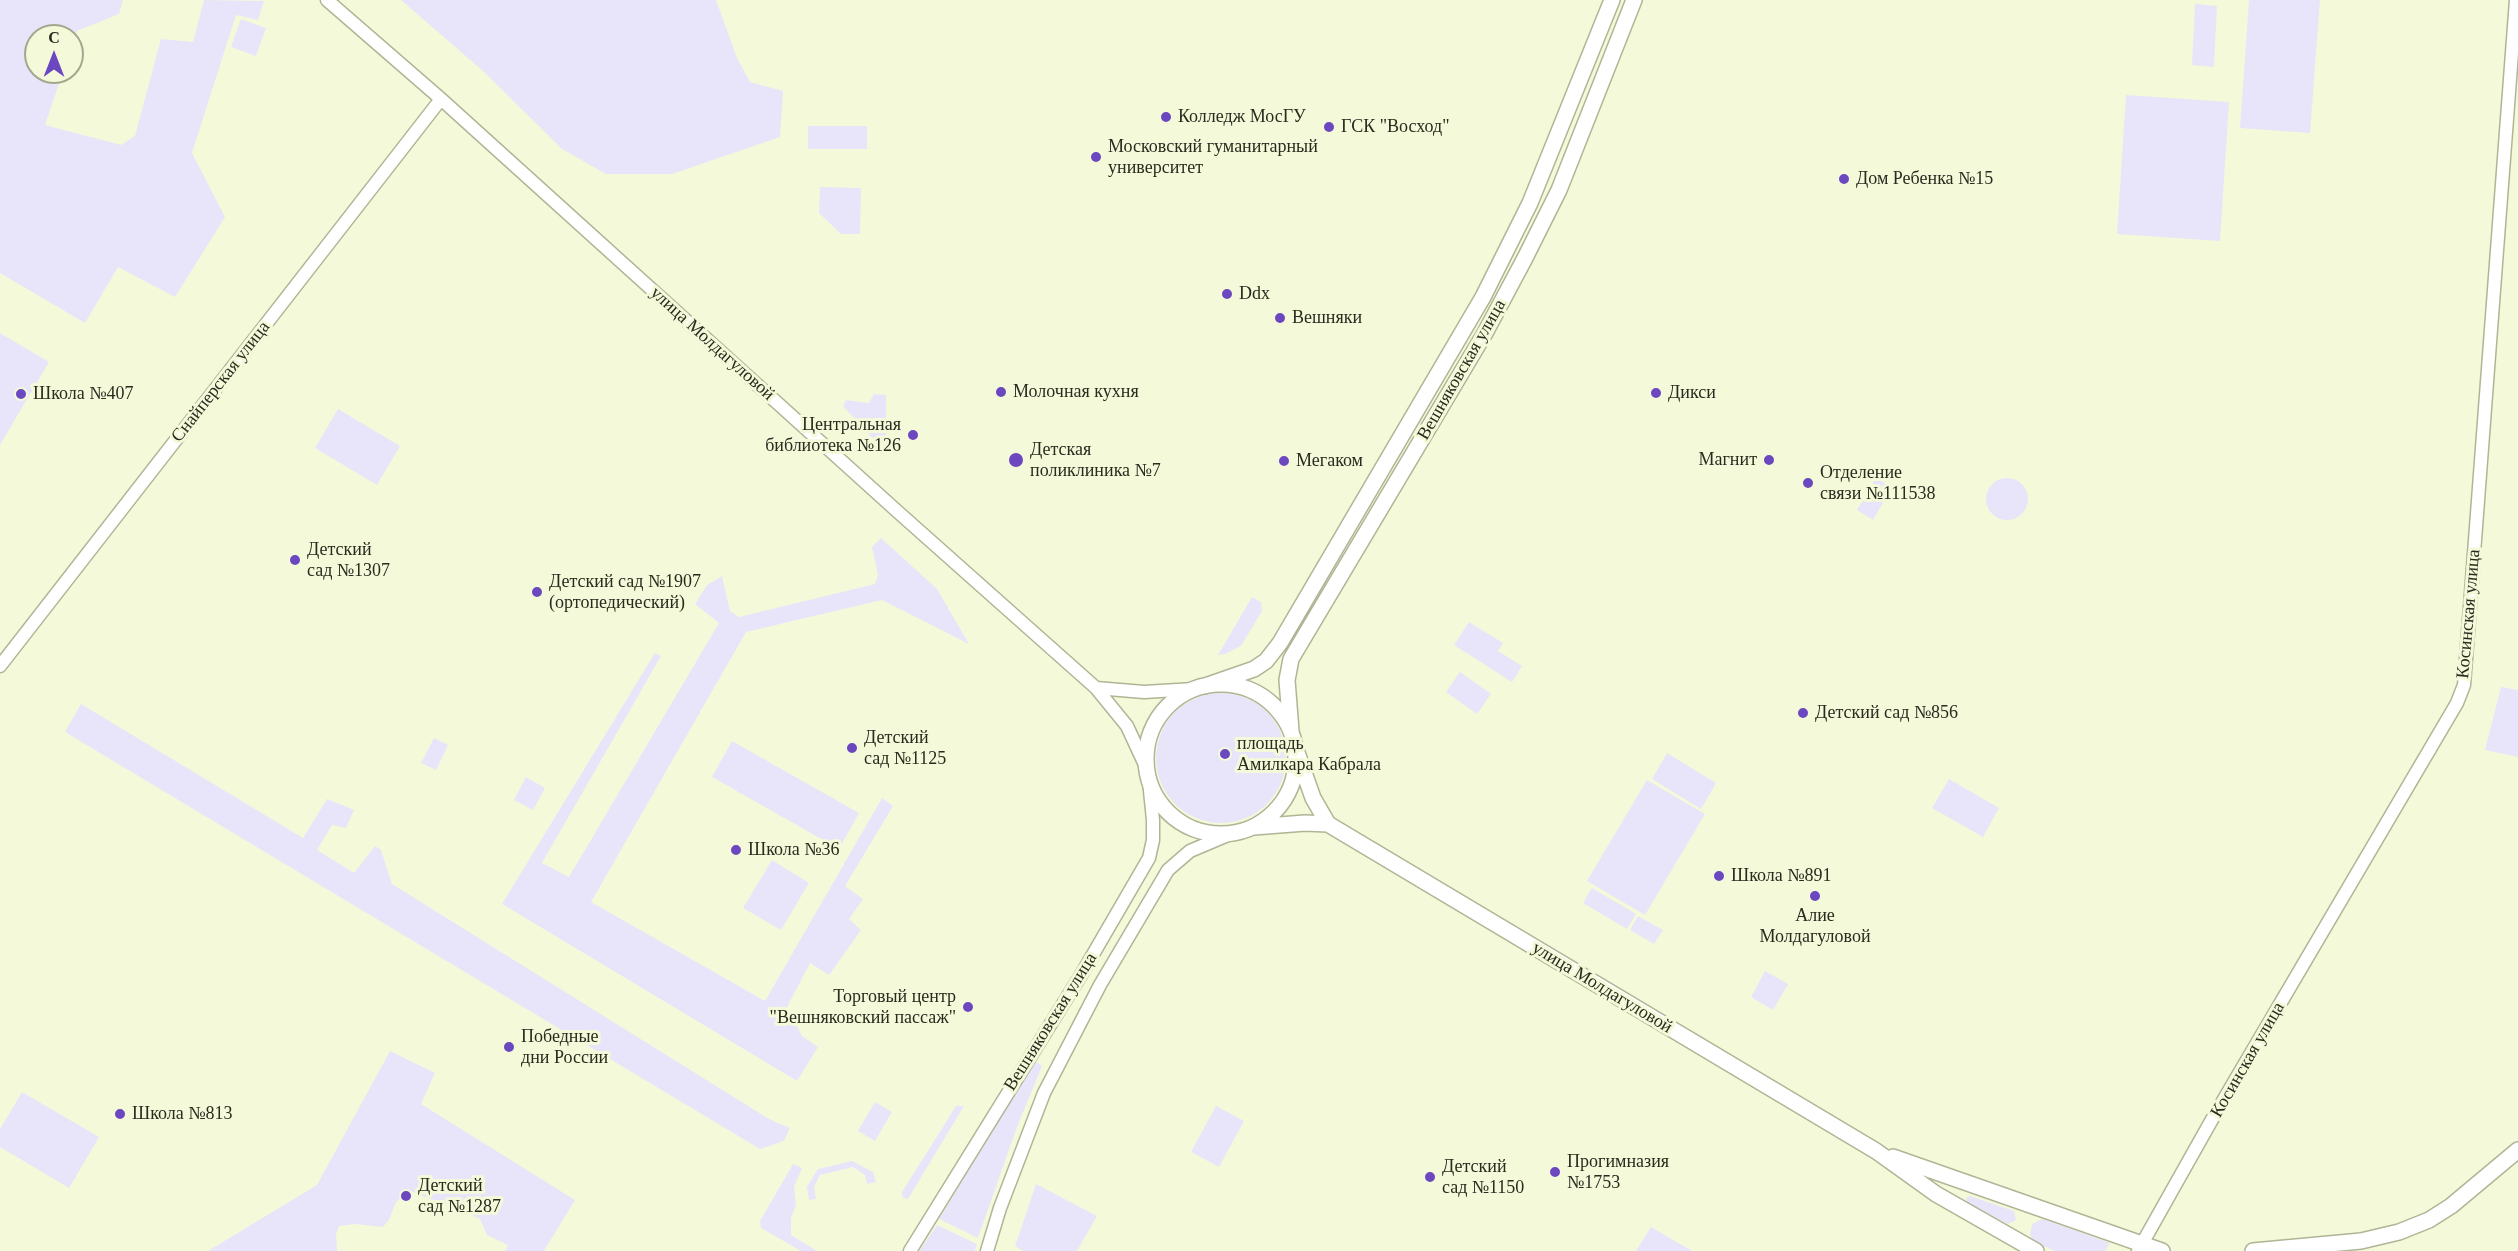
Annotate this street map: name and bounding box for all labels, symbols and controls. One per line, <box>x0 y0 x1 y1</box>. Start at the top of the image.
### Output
north arrow <box>24 24 84 84</box>
text: С <box>48 29 60 46</box>
place label: Колледж МосГУ <box>1178 106 1306 128</box>
marker: Колледж МосГУ <box>1159 110 1173 124</box>
place label: ГСК "Восход" <box>1341 116 1450 138</box>
marker: ГСК "Восход" <box>1322 120 1336 134</box>
place label: Московский гуманитарный университет <box>1108 136 1318 178</box>
marker: Московский гуманитарный университет <box>1089 150 1103 164</box>
place label: Дом Ребенка №15 <box>1856 168 1993 190</box>
marker: Дом Ребенка №15 <box>1837 172 1851 186</box>
street label: улица Молдагуловой <box>645 282 779 406</box>
place label: Ddx <box>1239 283 1270 305</box>
marker: Ddx <box>1220 287 1234 301</box>
street label: Вешняковская улица <box>1413 296 1511 444</box>
place label: Вешняки <box>1292 307 1362 329</box>
marker: Вешняки <box>1273 311 1287 325</box>
street label: Снайперская улица <box>167 317 275 447</box>
place label: Молочная кухня <box>1013 381 1139 403</box>
place label: Дикси <box>1668 382 1716 404</box>
place label: Школа №407 <box>33 383 133 405</box>
marker: Молочная кухня <box>994 385 1008 399</box>
marker: Дикси <box>1649 386 1663 400</box>
marker: Школа №407 <box>14 387 28 401</box>
place label: Центральная библиотека №126 <box>765 414 901 456</box>
marker: Центральная библиотека №126 <box>906 428 920 442</box>
place label: Детская поликлиника №7 <box>1030 439 1161 482</box>
place label: Магнит <box>1698 449 1757 471</box>
place label: Мегаком <box>1296 450 1363 472</box>
marker: Детская поликлиника №7 <box>1007 451 1025 469</box>
marker: Магнит <box>1762 453 1776 467</box>
marker: Мегаком <box>1277 454 1291 468</box>
place label: Отделение связи №111538 <box>1820 462 1936 504</box>
marker: Отделение связи №111538 <box>1801 476 1815 490</box>
place label: Детский сад №1307 <box>307 539 390 582</box>
street label: Косинская улица <box>2453 549 2485 679</box>
marker: Детский сад №1307 <box>288 553 302 567</box>
place label: Детский сад №1907 (ортопедический) <box>549 571 701 614</box>
marker: Детский сад №1907 (ортопедический) <box>530 585 544 599</box>
place label: Детский сад №856 <box>1815 702 1958 724</box>
marker: Детский сад №856 <box>1796 706 1810 720</box>
place label: Детский сад №1125 <box>864 727 946 770</box>
place label: площадь Амилкара Кабрала <box>1237 733 1381 776</box>
marker: Детский сад №1125 <box>845 741 859 755</box>
marker: площадь Амилкара Кабрала <box>1218 747 1232 761</box>
place label: Школа №36 <box>748 839 839 861</box>
marker: Школа №36 <box>729 843 743 857</box>
place label: Школа №891 <box>1731 865 1831 887</box>
marker: Школа №891 <box>1712 869 1726 883</box>
marker: Алие Молдагуловой <box>1808 889 1822 903</box>
place label: Алие Молдагуловой <box>1759 905 1871 948</box>
street label: улица Молдагуловой <box>1528 938 1676 1038</box>
street label: Вешняковская улица <box>1000 949 1102 1095</box>
place label: Торговый центр "Вешняковский пассаж" <box>770 986 956 1028</box>
street label: Косинская улица <box>2206 999 2290 1121</box>
marker: Торговый центр "Вешняковский пассаж" <box>961 1000 975 1014</box>
place label: Победные дни России <box>521 1026 608 1068</box>
marker: Победные дни России <box>502 1040 516 1054</box>
place label: Школа №813 <box>132 1103 232 1125</box>
marker: Школа №813 <box>113 1107 127 1121</box>
place label: Прогимназия №1753 <box>1567 1151 1669 1194</box>
place label: Детский сад №1150 <box>1442 1156 1524 1198</box>
marker: Прогимназия №1753 <box>1548 1165 1562 1179</box>
marker: Детский сад №1150 <box>1423 1170 1437 1184</box>
place label: Детский сад №1287 <box>418 1175 501 1218</box>
marker: Детский сад №1287 <box>399 1189 413 1203</box>

